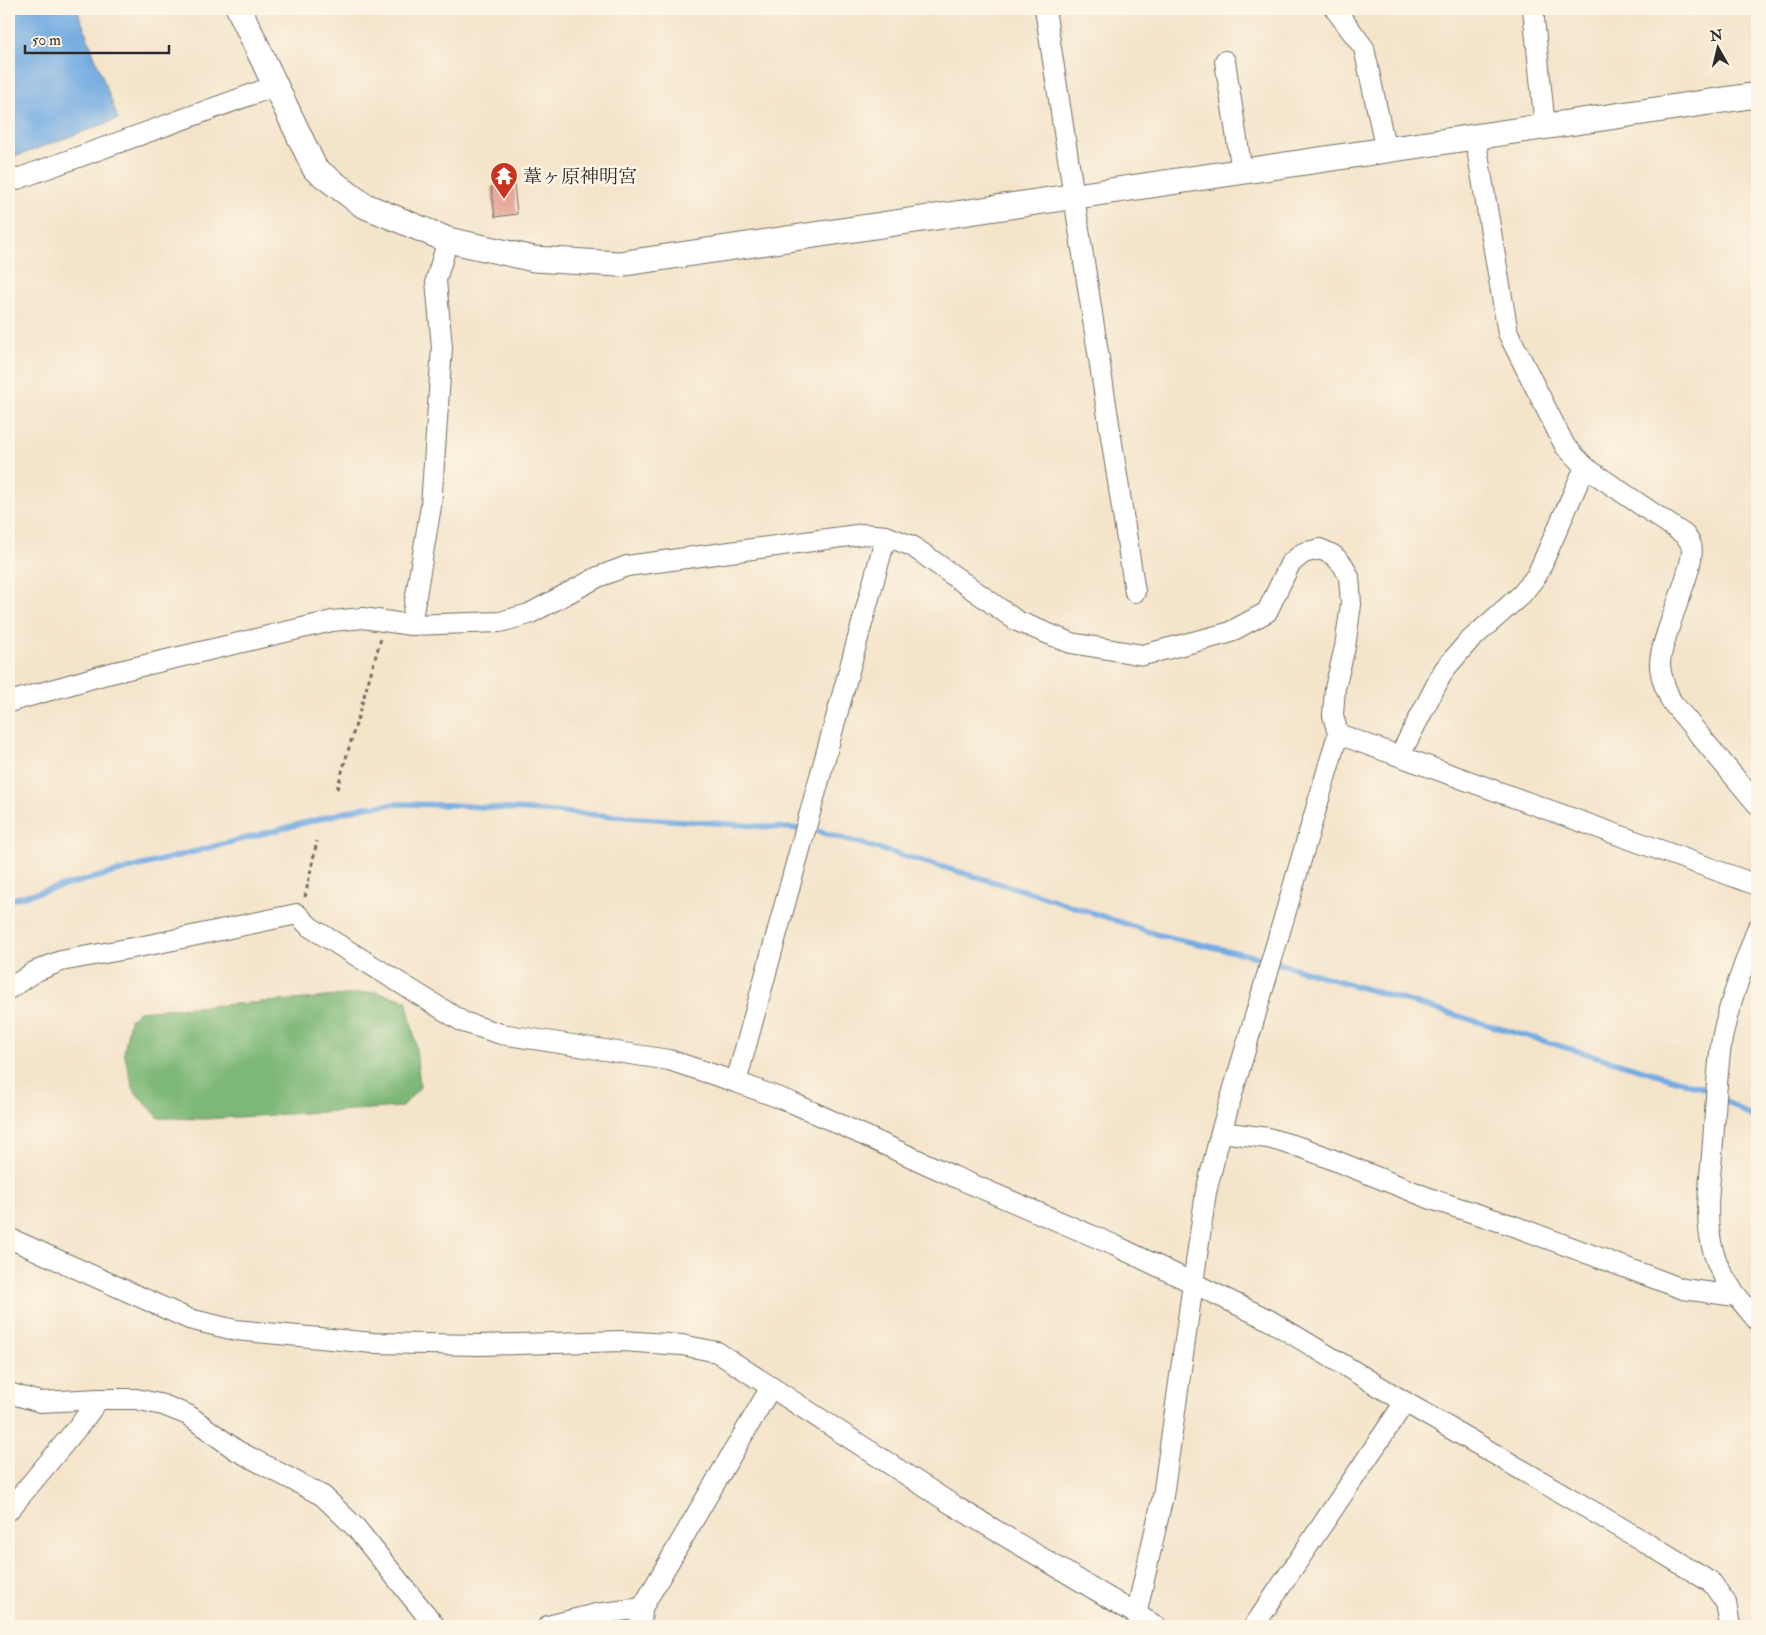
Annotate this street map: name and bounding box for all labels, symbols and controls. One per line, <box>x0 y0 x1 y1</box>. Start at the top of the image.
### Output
scale bar <box>25 22 169 54</box>
north arrow <box>1694 22 1744 72</box>
text: N <box>1708 26 1724 45</box>
text: 50 m <box>32 31 61 50</box>
temple icon: 葦ヶ原神明宮 <box>489 161 519 200</box>
place label: 葦ヶ原神明宮 <box>523 165 637 189</box>

